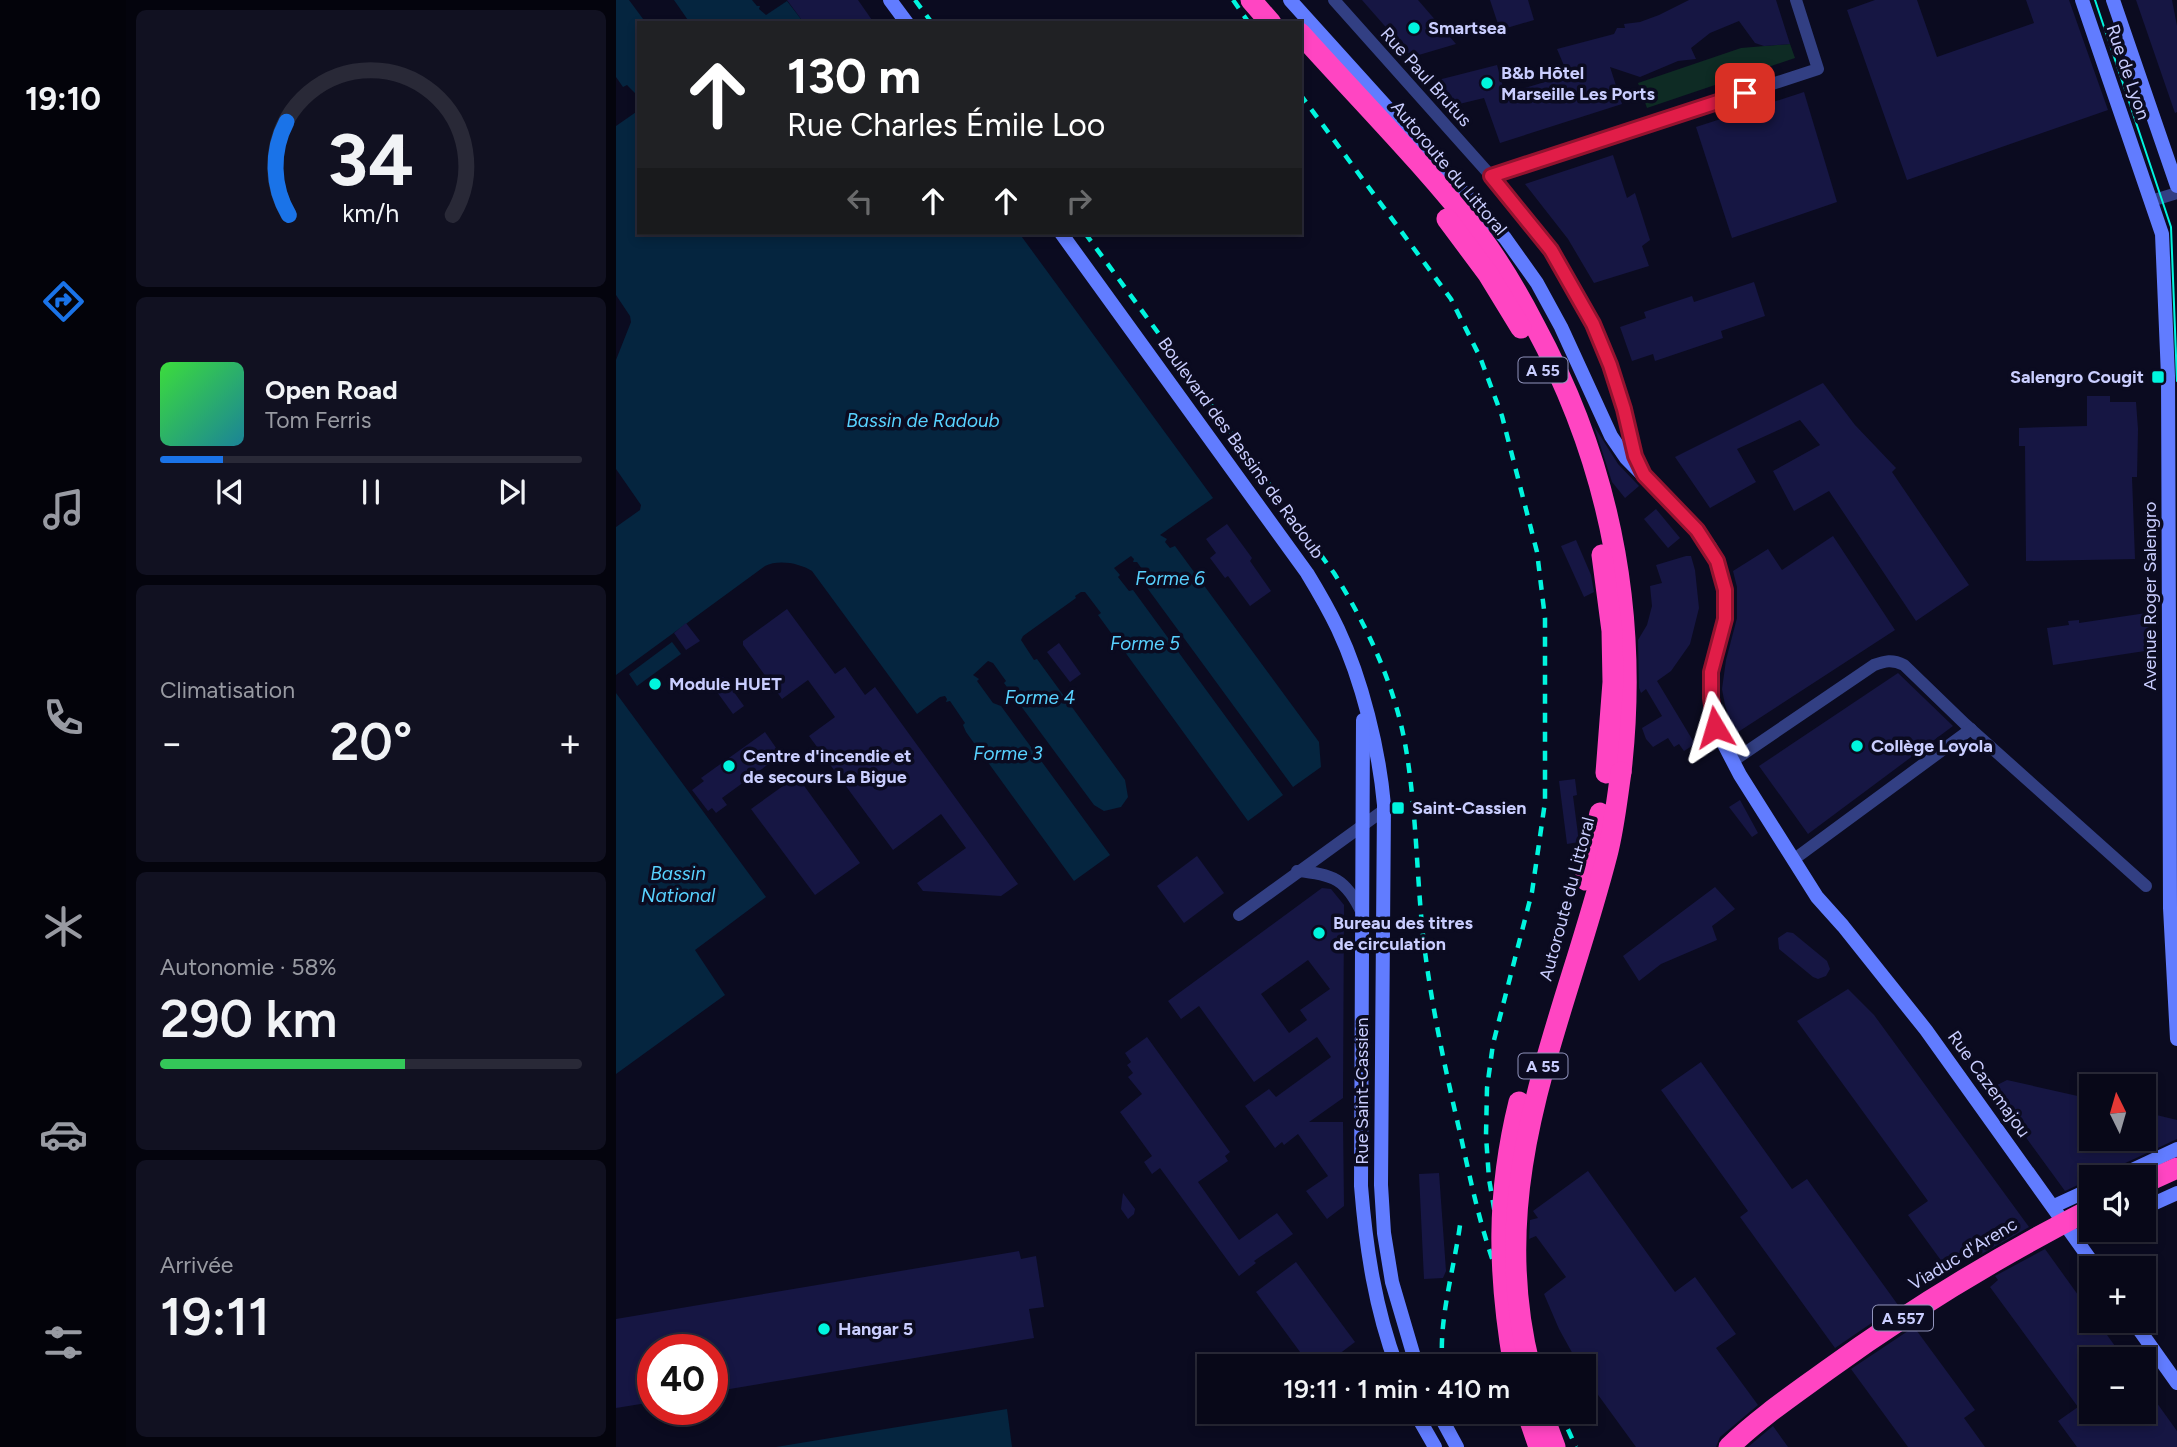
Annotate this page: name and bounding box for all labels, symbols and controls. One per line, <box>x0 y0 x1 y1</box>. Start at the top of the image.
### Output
place label: Smartsea <box>1428 17 1506 39</box>
marker: Smartsea <box>1406 20 1422 36</box>
street label: Rue de Lyon <box>2101 21 2155 123</box>
street label: Rue Paul Brutus <box>1376 23 1476 131</box>
text: 130 m <box>787 46 921 105</box>
icon: ahead <box>672 49 763 140</box>
place label: B&b Hôtel Marseille Les Ports <box>1501 62 1656 105</box>
pin <box>1715 63 1775 123</box>
icon: arrive <box>1726 74 1764 112</box>
marker: B&b Hôtel Marseille Les Ports <box>1479 75 1495 91</box>
text: 19:10 <box>25 80 101 118</box>
street label: Autoroute du Littoral <box>1386 96 1512 240</box>
text: Rue Charles Émile Loo <box>787 106 1105 144</box>
text: 34 <box>328 116 414 203</box>
icon: left <box>841 182 879 220</box>
icon: ahead <box>914 182 952 220</box>
icon: ahead <box>987 182 1025 220</box>
icon: right <box>1060 182 1098 220</box>
text: km/h <box>342 198 400 228</box>
icon: directions <box>39 277 88 326</box>
street label: Boulevard des Bassins de Radoub <box>1153 333 1329 563</box>
road number: A 55 <box>1518 358 1567 382</box>
place label: Salengro Cougit <box>2010 366 2144 388</box>
marker: Salengro Cougit <box>2150 369 2166 385</box>
text: Open Road <box>265 374 398 406</box>
text: Tom Ferris <box>265 406 371 434</box>
water label: Bassin de Radoub <box>846 409 1000 432</box>
icon: previous <box>211 473 249 511</box>
icon: pause <box>352 473 390 511</box>
icon: next <box>493 473 531 511</box>
icon: music <box>39 485 88 534</box>
street label: Avenue Roger Salengro <box>2139 501 2161 691</box>
water label: Forme 6 <box>1135 567 1205 590</box>
water label: Forme 5 <box>1110 632 1180 655</box>
place label: Module HUET <box>669 673 782 695</box>
text: Climatisation <box>160 676 295 704</box>
marker: Module HUET <box>647 676 663 692</box>
water label: Forme 4 <box>1005 686 1076 709</box>
position arrow <box>1678 690 1752 764</box>
icon: phone <box>39 693 88 742</box>
text: 20° <box>330 711 412 773</box>
text: − <box>160 720 184 766</box>
text: + <box>558 720 582 766</box>
place label: Collège Loyola <box>1871 735 1993 757</box>
marker: Collège Loyola <box>1849 738 1865 754</box>
water label: Forme 3 <box>973 742 1043 765</box>
place label: Centre d'incendie et de secours La Bigue <box>743 745 912 788</box>
marker: Centre d'incendie et de secours La Bigue <box>721 758 737 774</box>
place label: Saint-Cassien <box>1412 797 1526 819</box>
marker: Saint-Cassien <box>1390 800 1406 816</box>
street label: Autoroute du Littoral <box>1535 815 1599 983</box>
water label: Bassin National <box>641 862 716 907</box>
icon: climate <box>39 902 88 951</box>
place label: Bureau des titres de circulation <box>1333 912 1473 955</box>
marker: Bureau des titres de circulation <box>1311 925 1327 941</box>
text: Autonomie · 58% <box>160 953 337 981</box>
text: 290 km <box>160 988 337 1050</box>
street label: Rue Saint-Cassien <box>1351 1017 1373 1165</box>
street label: Rue Cazemajou <box>1943 1026 2035 1142</box>
road number: A 55 <box>1518 1054 1567 1078</box>
north arrow <box>2079 1074 2156 1152</box>
map controls <box>2079 1074 2156 1424</box>
icon: car <box>39 1110 88 1159</box>
button: sound <box>2079 1165 2156 1242</box>
street label: Viaduc d'Arenc <box>1905 1213 2021 1295</box>
text: Arrivée <box>160 1251 233 1279</box>
button: + <box>2079 1256 2156 1333</box>
text: 19:11 <box>160 1286 270 1348</box>
road number: A 557 <box>1873 1306 1933 1330</box>
icon: filters <box>39 1318 88 1367</box>
place label: Hangar 5 <box>838 1318 913 1340</box>
marker: Hangar 5 <box>816 1321 832 1337</box>
speed limit sign: 40 <box>637 1334 728 1425</box>
button: − <box>2079 1347 2156 1424</box>
text: 19:11 · 1 min · 410 m <box>1283 1373 1510 1405</box>

